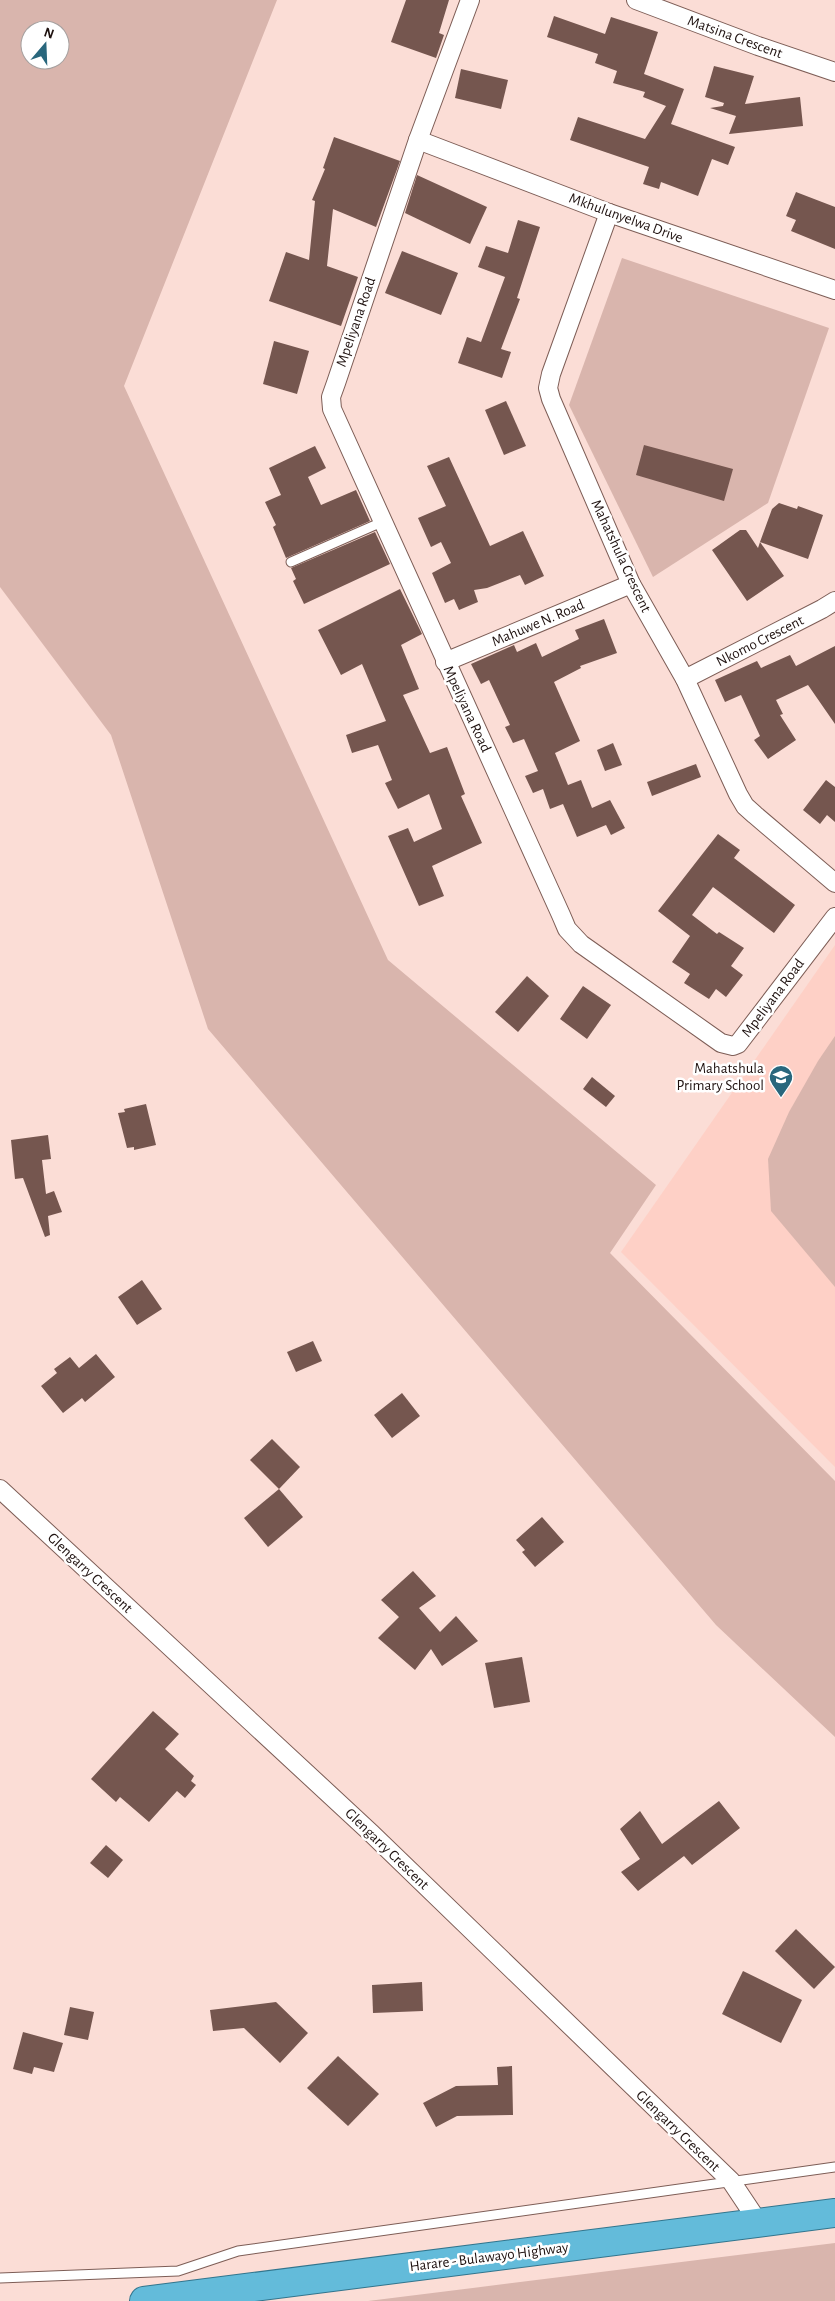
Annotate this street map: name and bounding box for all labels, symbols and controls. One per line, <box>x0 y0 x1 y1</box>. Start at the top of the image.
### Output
street label: Matsina Crescent <box>686 13 785 61</box>
north arrow <box>20 20 70 70</box>
text: N <box>42 25 56 42</box>
street label: Mkhulunyelwa Drive <box>567 190 685 246</box>
street label: Mpeliyana Road <box>334 275 378 369</box>
street label: Mahatshula Crescent <box>588 497 654 615</box>
street label: Mahuwe N. Road <box>490 597 587 649</box>
street label: Nkomo Crescent <box>714 612 806 669</box>
street label: Mpeliyana Road <box>440 663 494 755</box>
street label: Mpeliyana Road <box>739 956 807 1040</box>
place label: Mahatshula Primary School <box>676 1061 764 1093</box>
school or university icon: Mahatshula Primary School <box>768 1064 794 1098</box>
street label: Glengarry Crescent <box>45 1530 135 1616</box>
street label: Glengarry Crescent <box>342 1805 432 1893</box>
street label: Glengarry Crescent <box>633 2087 723 2175</box>
street label: Harare - Bulawayo Highway <box>409 2240 570 2274</box>

